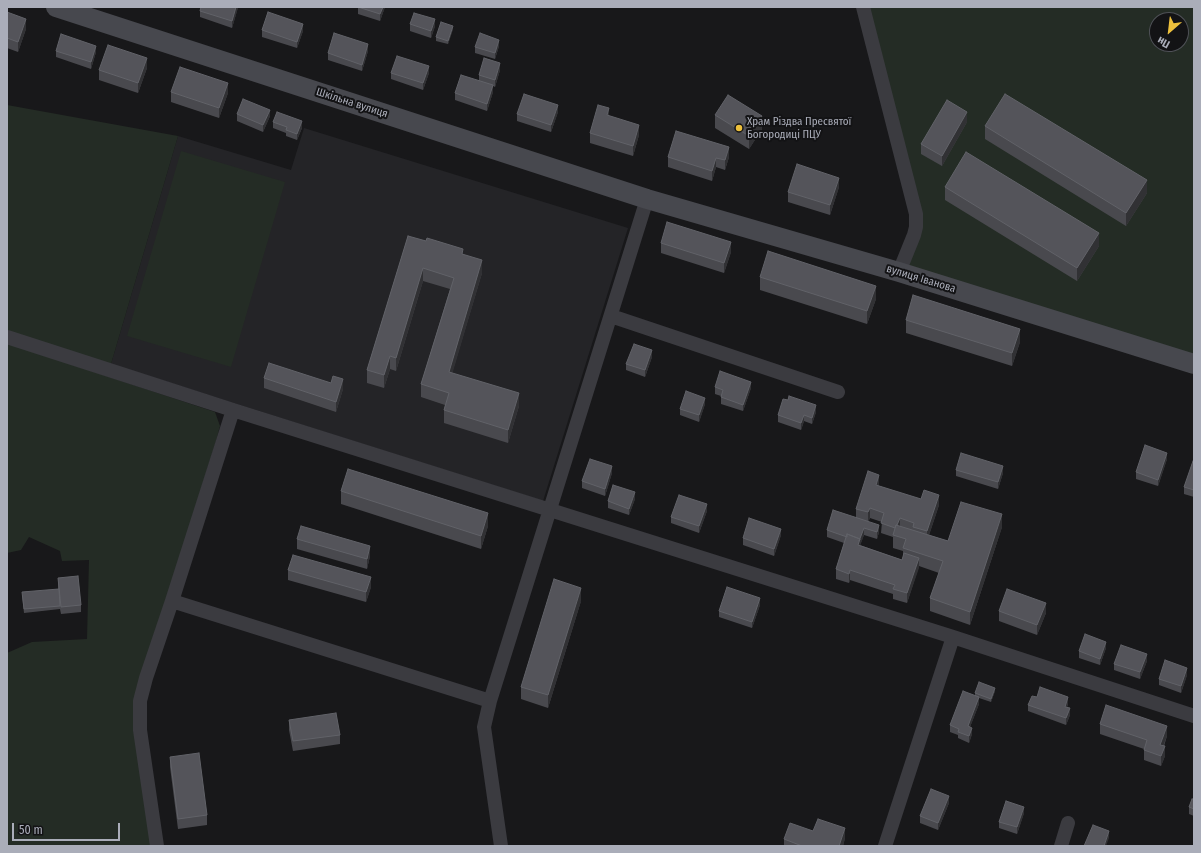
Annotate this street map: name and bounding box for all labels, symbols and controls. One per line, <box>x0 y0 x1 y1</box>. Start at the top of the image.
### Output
north arrow <box>1149 12 1189 52</box>
text: Пн <box>1155 33 1172 51</box>
street label: Шкільна вулиця <box>314 85 390 121</box>
place label: Храм Різдва Пресвятої Богородиці ПЦУ <box>747 115 851 141</box>
marker: Храм Різдва Пресвятої Богородиці ПЦУ <box>734 123 744 133</box>
street label: вулиця Іванова <box>885 262 957 296</box>
scale bar <box>14 815 122 841</box>
text: 50 m <box>19 823 43 837</box>

